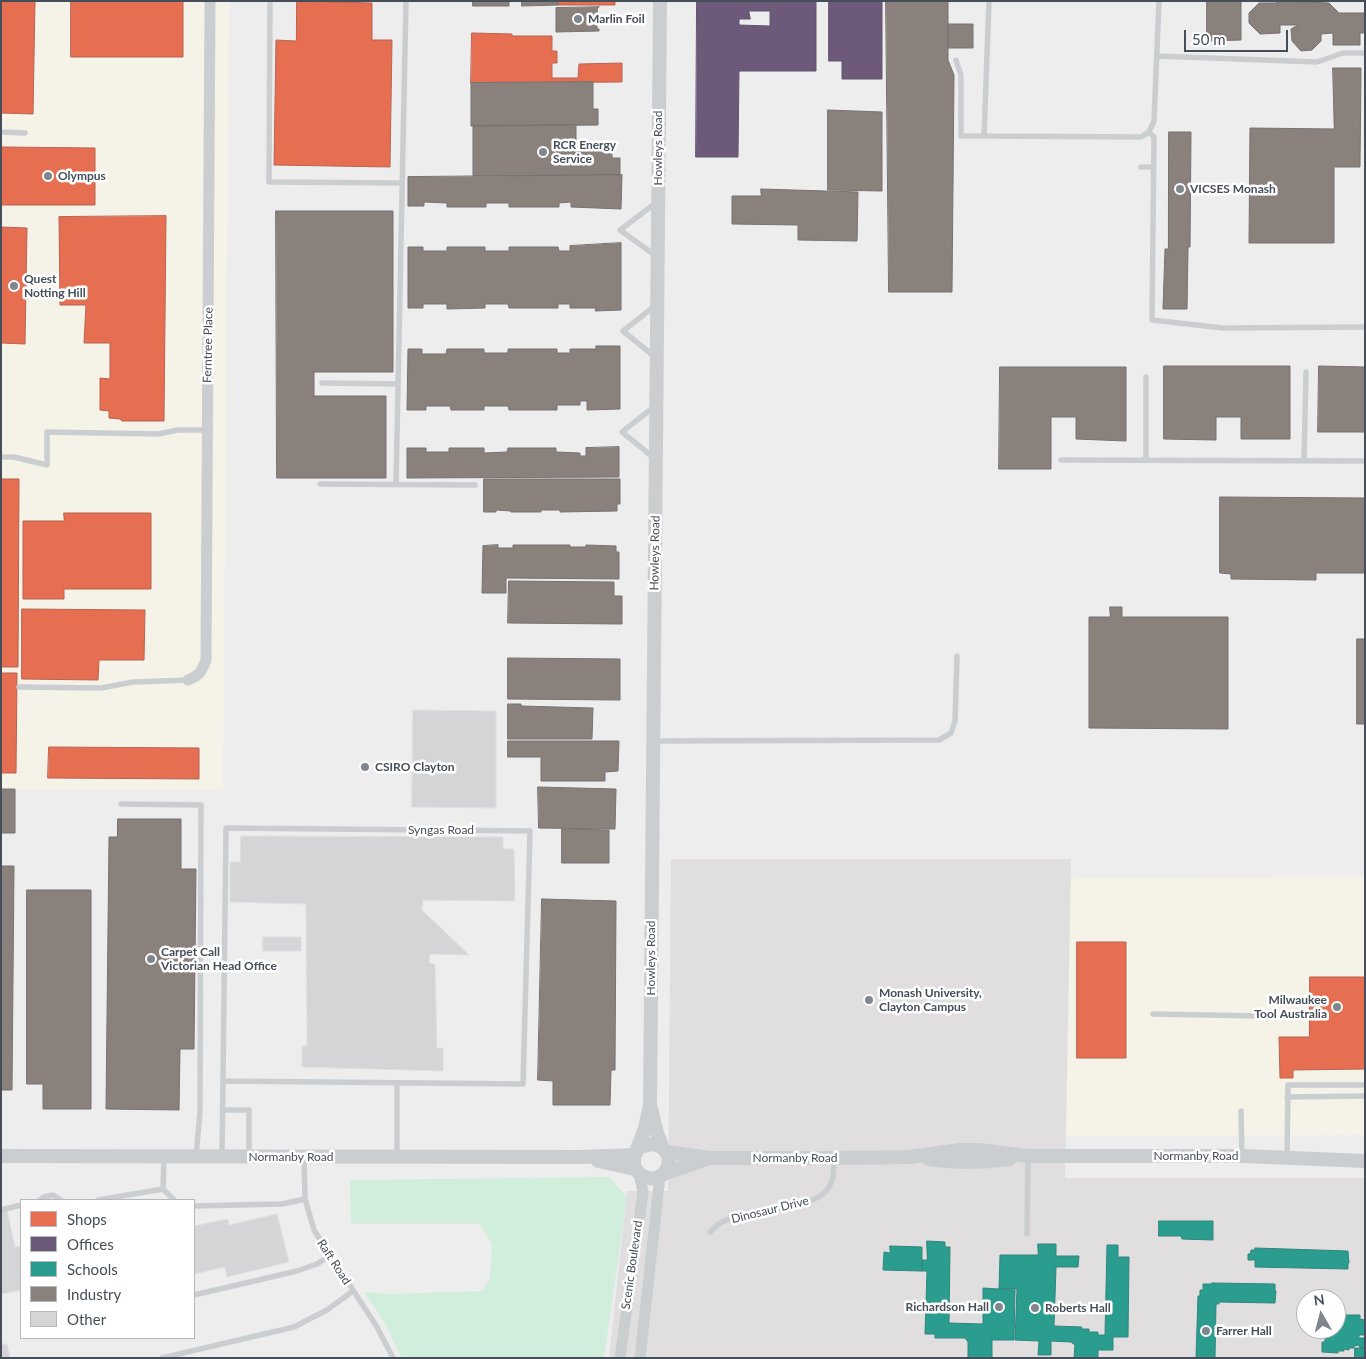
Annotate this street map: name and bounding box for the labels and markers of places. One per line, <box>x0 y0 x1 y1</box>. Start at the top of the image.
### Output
place label: Marlin Foil <box>588 12 645 26</box>
marker: Marlin Foil <box>572 13 584 25</box>
place label: RCR Energy Service <box>553 138 616 166</box>
marker: RCR Energy Service <box>537 146 549 158</box>
place label: Olympus <box>58 169 106 183</box>
marker: Olympus <box>42 170 54 182</box>
place label: VICSES Monash <box>1190 182 1276 196</box>
marker: VICSES Monash <box>1174 183 1186 195</box>
place label: Quest Notting Hill <box>24 272 86 300</box>
marker: Quest Notting Hill <box>8 280 20 292</box>
place label: CSIRO Clayton <box>375 760 455 774</box>
marker: CSIRO Clayton <box>359 761 371 773</box>
place label: Carpet Call Victorian Head Office <box>161 945 277 973</box>
marker: Carpet Call Victorian Head Office <box>145 953 157 965</box>
place label: Monash University, Clayton Campus <box>879 986 982 1014</box>
place label: Milwaukee Tool Australia <box>1254 993 1327 1021</box>
marker: Monash University, Clayton Campus <box>863 994 875 1006</box>
marker: Milwaukee Tool Australia <box>1331 1001 1343 1013</box>
place label: Richardson Hall <box>906 1300 989 1314</box>
marker: Richardson Hall <box>993 1301 1005 1313</box>
place label: Roberts Hall <box>1045 1301 1111 1315</box>
marker: Roberts Hall <box>1029 1302 1041 1314</box>
place label: Farrer Hall <box>1216 1324 1272 1338</box>
marker: Farrer Hall <box>1200 1325 1212 1337</box>

